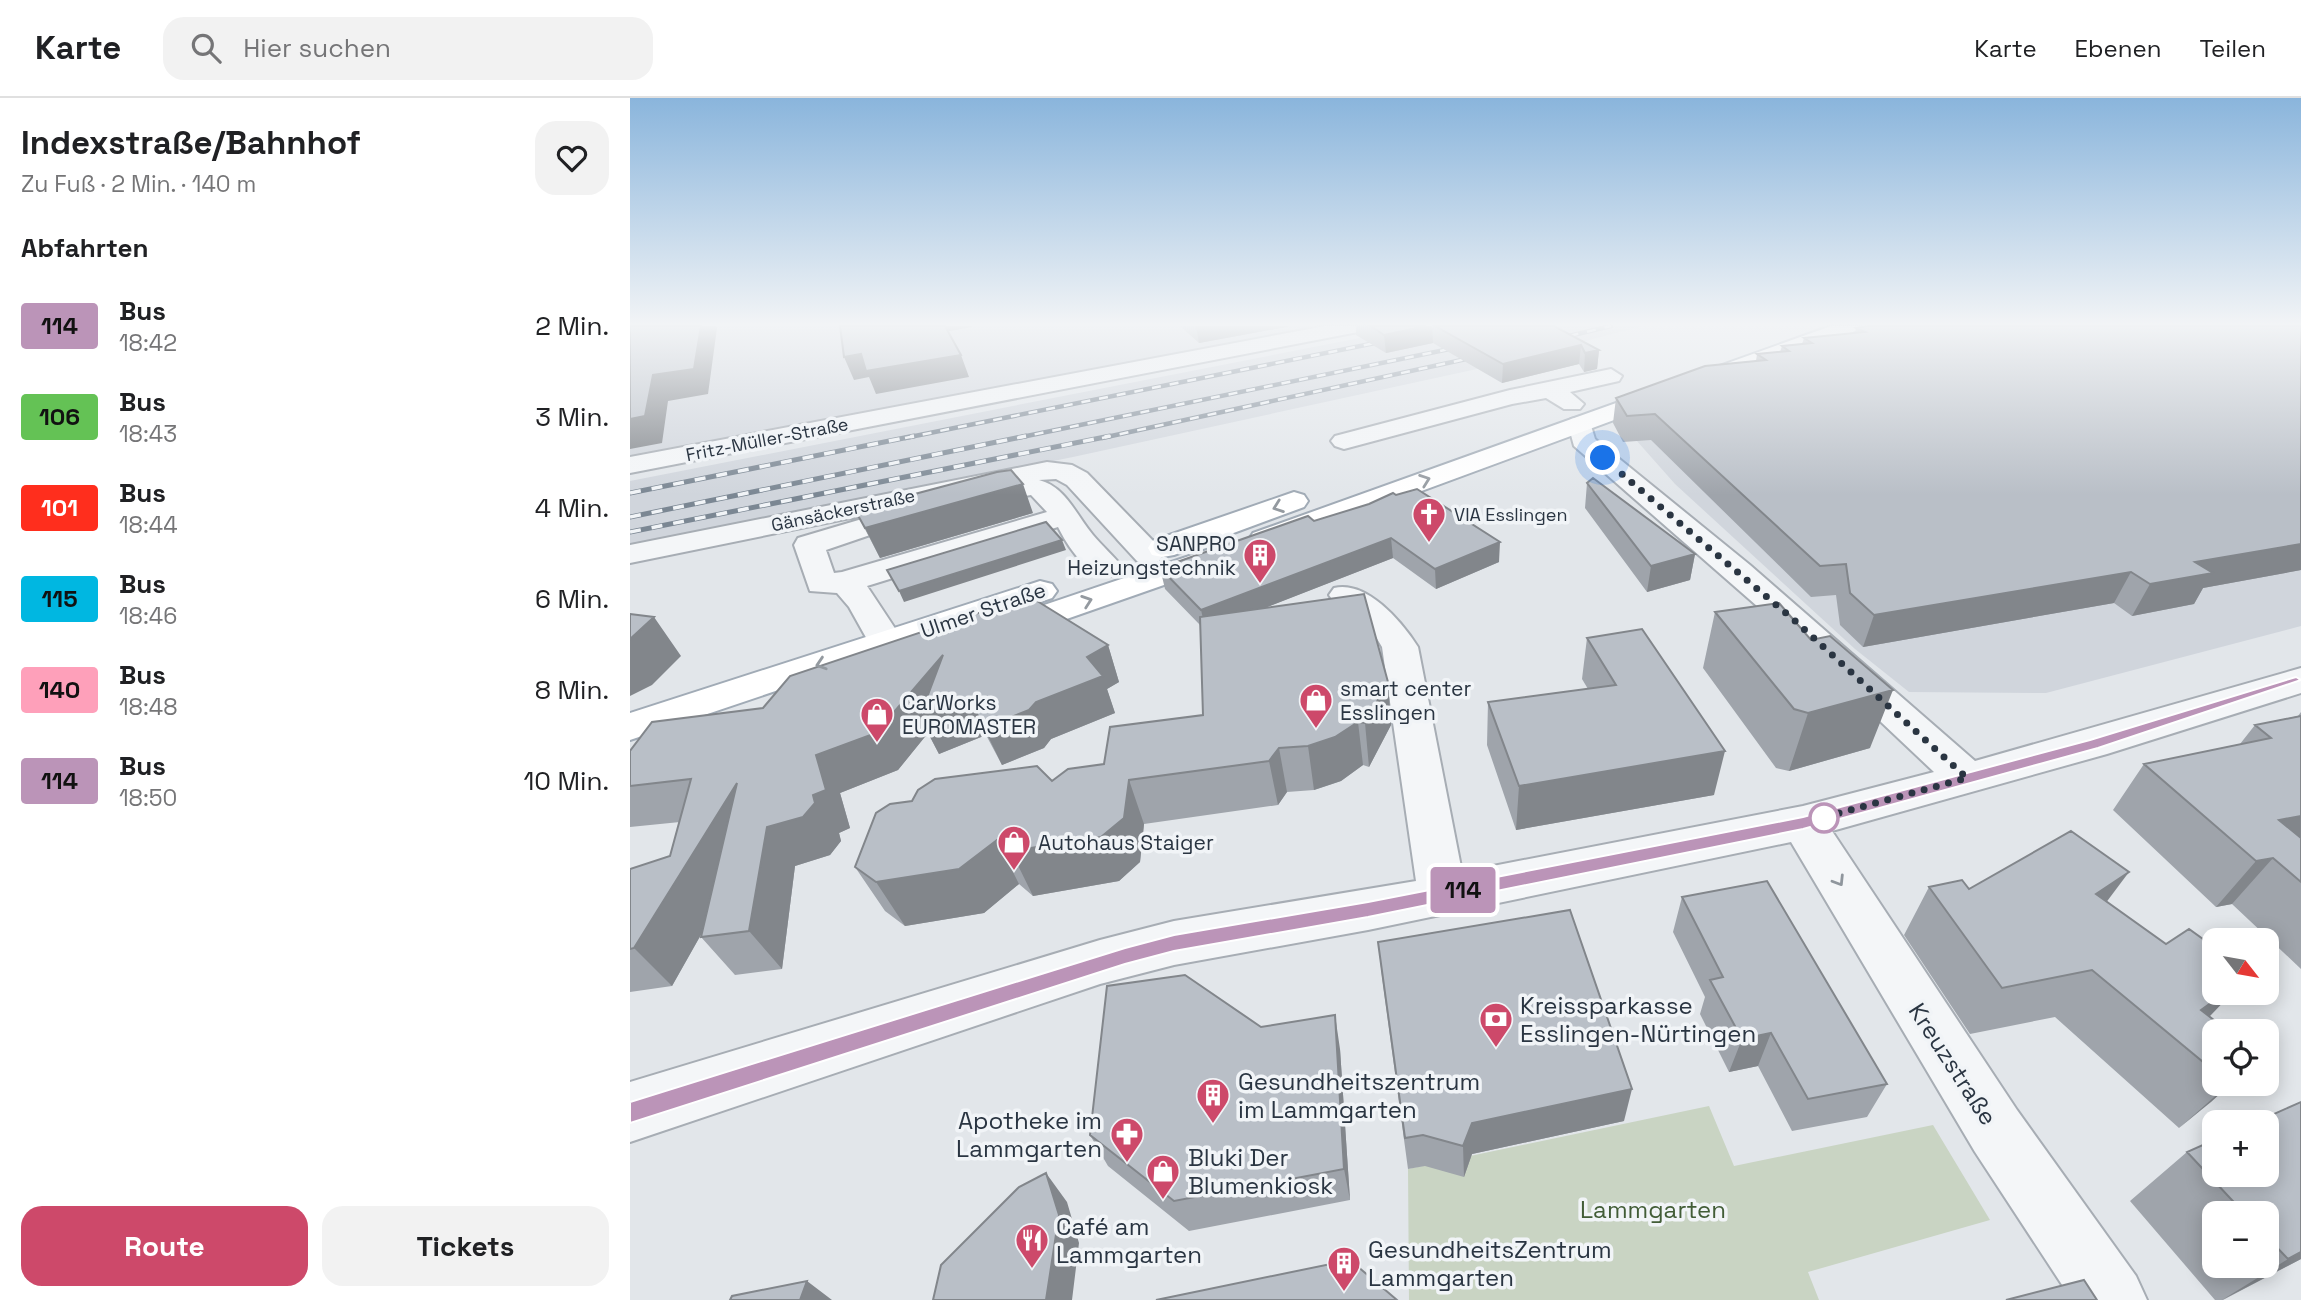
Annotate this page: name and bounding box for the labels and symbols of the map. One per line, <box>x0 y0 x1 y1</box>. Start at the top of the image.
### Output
street label: Fritz-Müller-Straße <box>684 412 850 466</box>
your location <box>1585 440 1620 475</box>
one-way arrow <box>1419 474 1431 488</box>
street label: Gänsäckerstraße <box>769 484 917 536</box>
church icon: VIA Esslingen <box>1410 495 1448 544</box>
one-way arrow <box>1273 499 1285 513</box>
place label: VIA Esslingen <box>1454 503 1567 526</box>
place label: SANPRO Heizungstechnik <box>1067 530 1236 581</box>
building icon: SANPRO Heizungstechnik <box>1241 536 1279 585</box>
street label: Ulmer Straße <box>917 576 1049 644</box>
one-way arrow <box>1081 595 1093 609</box>
one-way arrow <box>815 655 827 670</box>
place label: smart center Esslingen <box>1340 675 1471 726</box>
shop icon: smart center Esslingen <box>1297 681 1335 730</box>
place label: CarWorks EUROMASTER <box>902 689 1036 740</box>
shop icon: CarWorks EUROMASTER <box>858 695 896 744</box>
unlabelled marker <box>1809 803 1839 833</box>
shop icon: Autohaus Staiger <box>995 823 1033 872</box>
place label: Autohaus Staiger <box>1038 829 1214 856</box>
line badge: 114 <box>1423 867 1503 913</box>
one-way arrow <box>1830 873 1843 886</box>
north arrow <box>2202 928 2278 1004</box>
place label: Kreissparkasse Esslingen-Nürtingen <box>1520 990 1756 1049</box>
street label: Kreuzstraße <box>1902 997 2004 1131</box>
bank icon: Kreissparkasse Esslingen-Nürtingen <box>1477 1000 1515 1049</box>
place label: Gesundheitszentrum im Lammgarten <box>1238 1066 1480 1125</box>
building icon: Gesundheitszentrum im Lammgarten <box>1194 1076 1232 1125</box>
place label: Apotheke im Lammgarten <box>956 1105 1102 1164</box>
pharmacy icon: Apotheke im Lammgarten <box>1108 1115 1146 1164</box>
place label: Bluki Der Blumenkiosk <box>1188 1142 1333 1201</box>
shop icon: Bluki Der Blumenkiosk <box>1144 1152 1182 1201</box>
park label: Lammgarten <box>1580 1194 1726 1225</box>
place label: Café am Lammgarten <box>1056 1211 1202 1270</box>
restaurant icon: Café am Lammgarten <box>1013 1221 1051 1270</box>
place label: GesundheitsZentrum Lammgarten <box>1368 1234 1612 1293</box>
building icon: GesundheitsZentrum Lammgarten <box>1325 1244 1363 1293</box>

